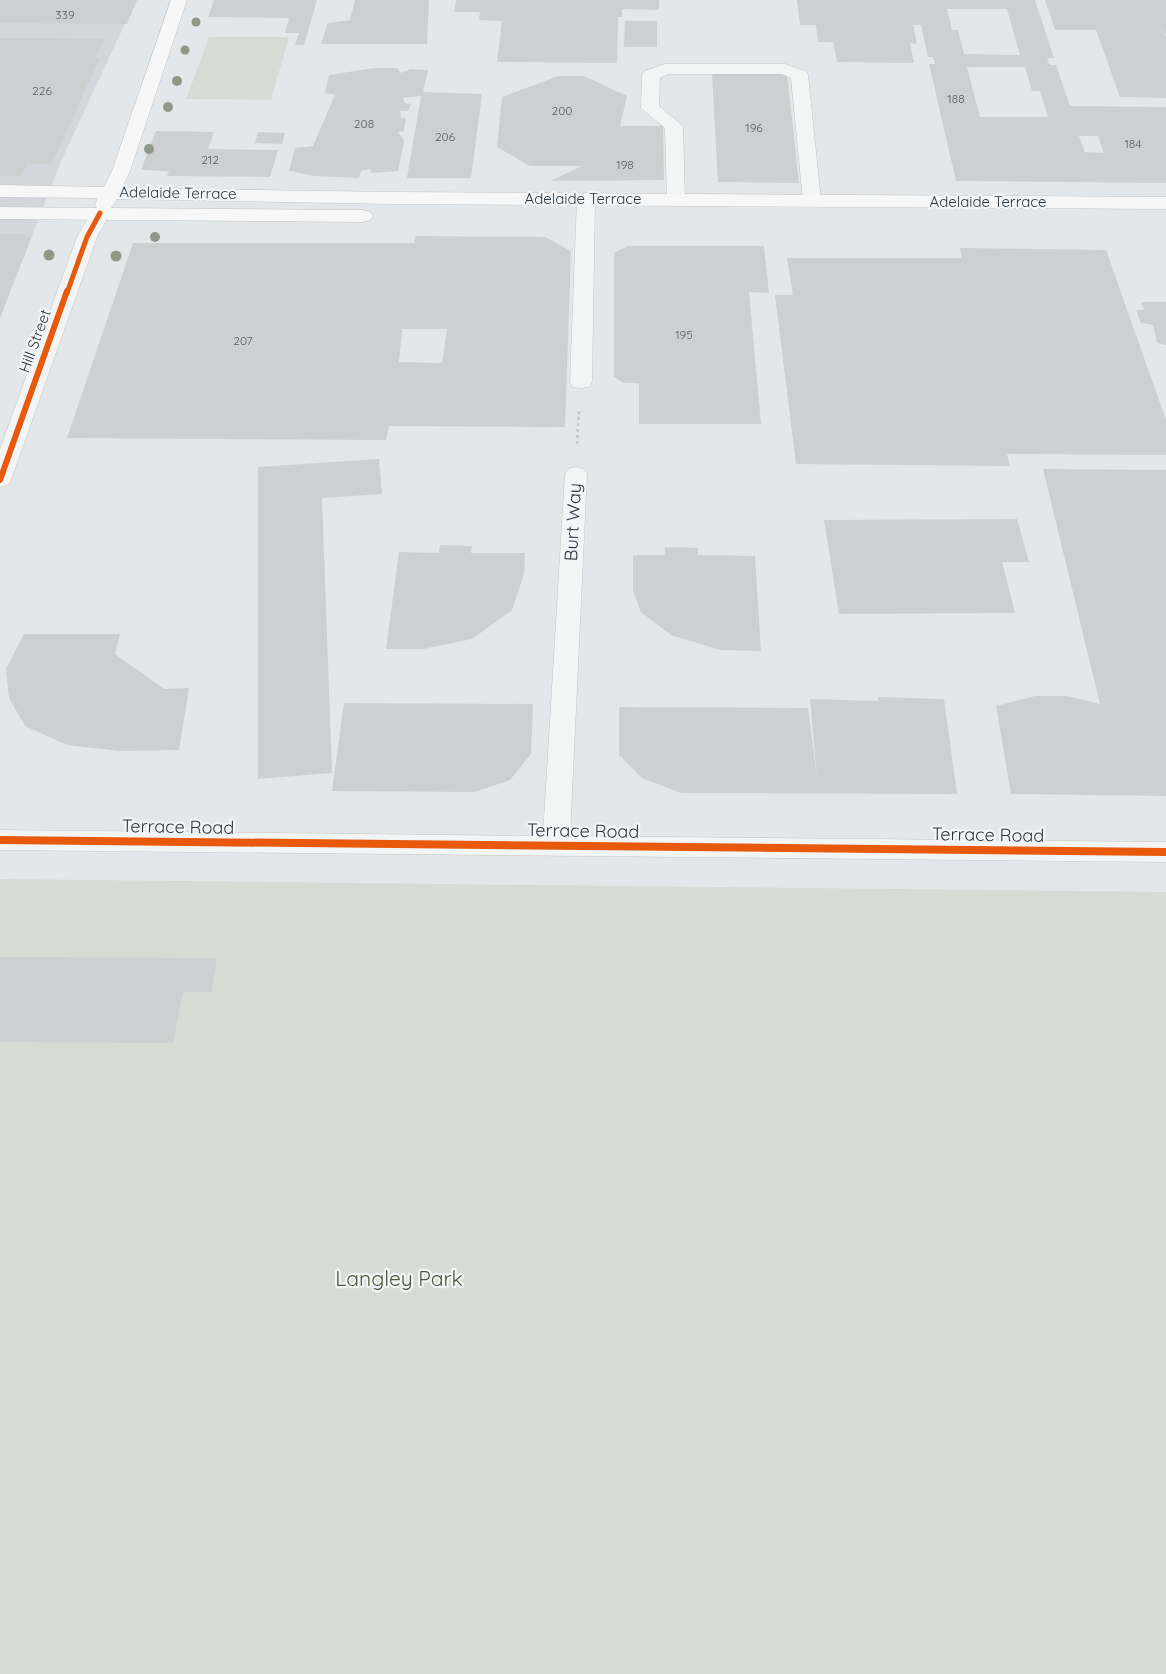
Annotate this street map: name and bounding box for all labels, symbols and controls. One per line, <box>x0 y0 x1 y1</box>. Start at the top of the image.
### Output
house number: 339 <box>55 7 75 22</box>
house number: 226 <box>32 83 52 98</box>
house number: 188 <box>947 91 965 106</box>
house number: 200 <box>552 103 572 118</box>
house number: 208 <box>354 116 374 131</box>
house number: 196 <box>745 120 763 135</box>
house number: 206 <box>435 129 456 144</box>
house number: 184 <box>1124 136 1142 151</box>
house number: 212 <box>201 152 219 167</box>
house number: 198 <box>616 157 634 172</box>
street label: Adelaide Terrace <box>119 182 237 203</box>
street label: Adelaide Terrace <box>524 189 642 208</box>
street label: Adelaide Terrace <box>929 192 1047 211</box>
street label: Hill Street <box>14 307 55 375</box>
house number: 195 <box>675 327 693 342</box>
house number: 207 <box>233 333 253 348</box>
street label: Burt Way <box>559 482 586 562</box>
street label: Terrace Road <box>122 814 234 839</box>
street label: Terrace Road <box>527 818 639 843</box>
street label: Terrace Road <box>932 822 1044 847</box>
park label: Langley Park <box>335 1265 463 1291</box>

